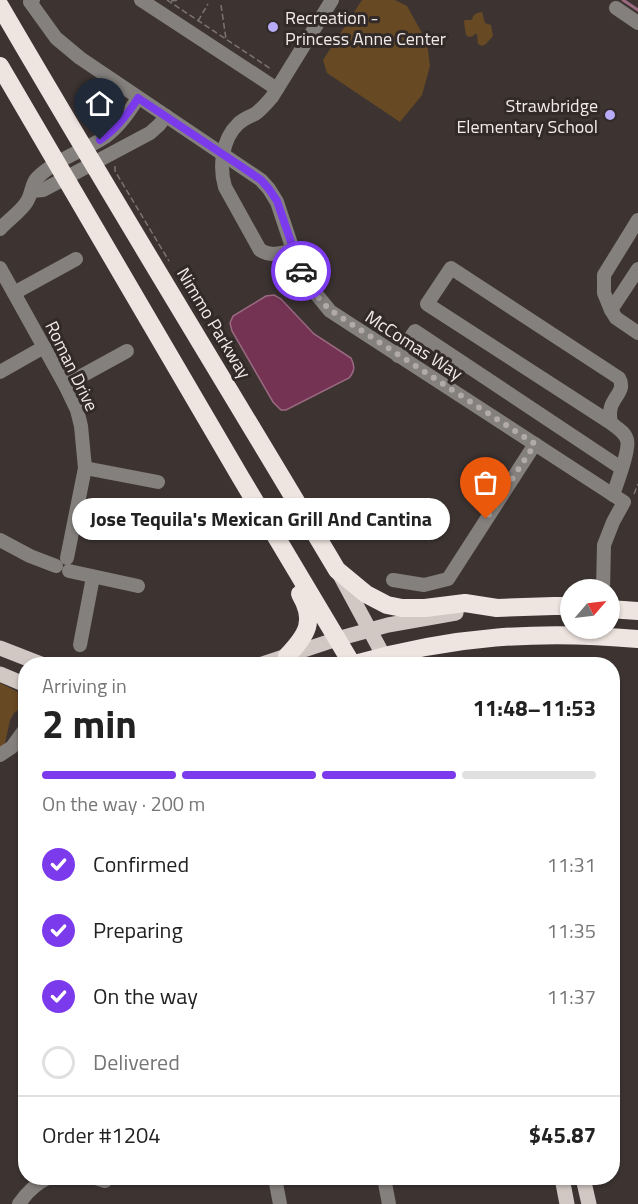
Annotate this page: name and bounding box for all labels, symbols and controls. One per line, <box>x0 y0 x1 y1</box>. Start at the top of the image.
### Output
place label: Recreation - Princess Anne Center <box>285 4 446 52</box>
marker: Recreation - Princess Anne Center <box>266 20 280 34</box>
pin <box>74 78 125 140</box>
icon: home <box>83 87 116 120</box>
place label: Strawbridge Elementary School <box>456 92 598 140</box>
marker: Strawbridge Elementary School <box>603 108 617 122</box>
courier <box>271 241 331 301</box>
icon: car <box>285 255 318 288</box>
street label: Nimmo Parkway <box>170 262 258 384</box>
street label: McComas Way <box>360 303 468 387</box>
street label: Roman Drive <box>38 316 106 416</box>
pin <box>460 457 511 519</box>
icon: bag <box>469 466 502 499</box>
callout: Jose Tequila's Mexican Grill And Cantina <box>72 498 450 540</box>
text: Jose Tequila's Mexican Grill And Cantina <box>90 503 432 534</box>
north arrow <box>560 579 620 639</box>
map controls <box>560 579 620 639</box>
text: Arriving in <box>42 670 127 701</box>
text: 11:48–11:53 <box>473 691 596 725</box>
text: 2 min <box>42 694 137 753</box>
text: On the way · 200 m <box>42 788 205 819</box>
text: Confirmed <box>93 847 189 881</box>
icon: check <box>42 848 75 881</box>
text: 11:31 <box>547 849 596 880</box>
text: Preparing <box>93 913 183 947</box>
icon: check <box>42 914 75 947</box>
text: 11:35 <box>547 915 596 946</box>
text: On the way <box>93 979 198 1013</box>
icon: check <box>42 980 75 1013</box>
text: 11:37 <box>547 981 596 1012</box>
text: Delivered <box>93 1045 180 1079</box>
text: Order #1204 <box>42 1118 161 1152</box>
text: $45.87 <box>529 1118 596 1152</box>

